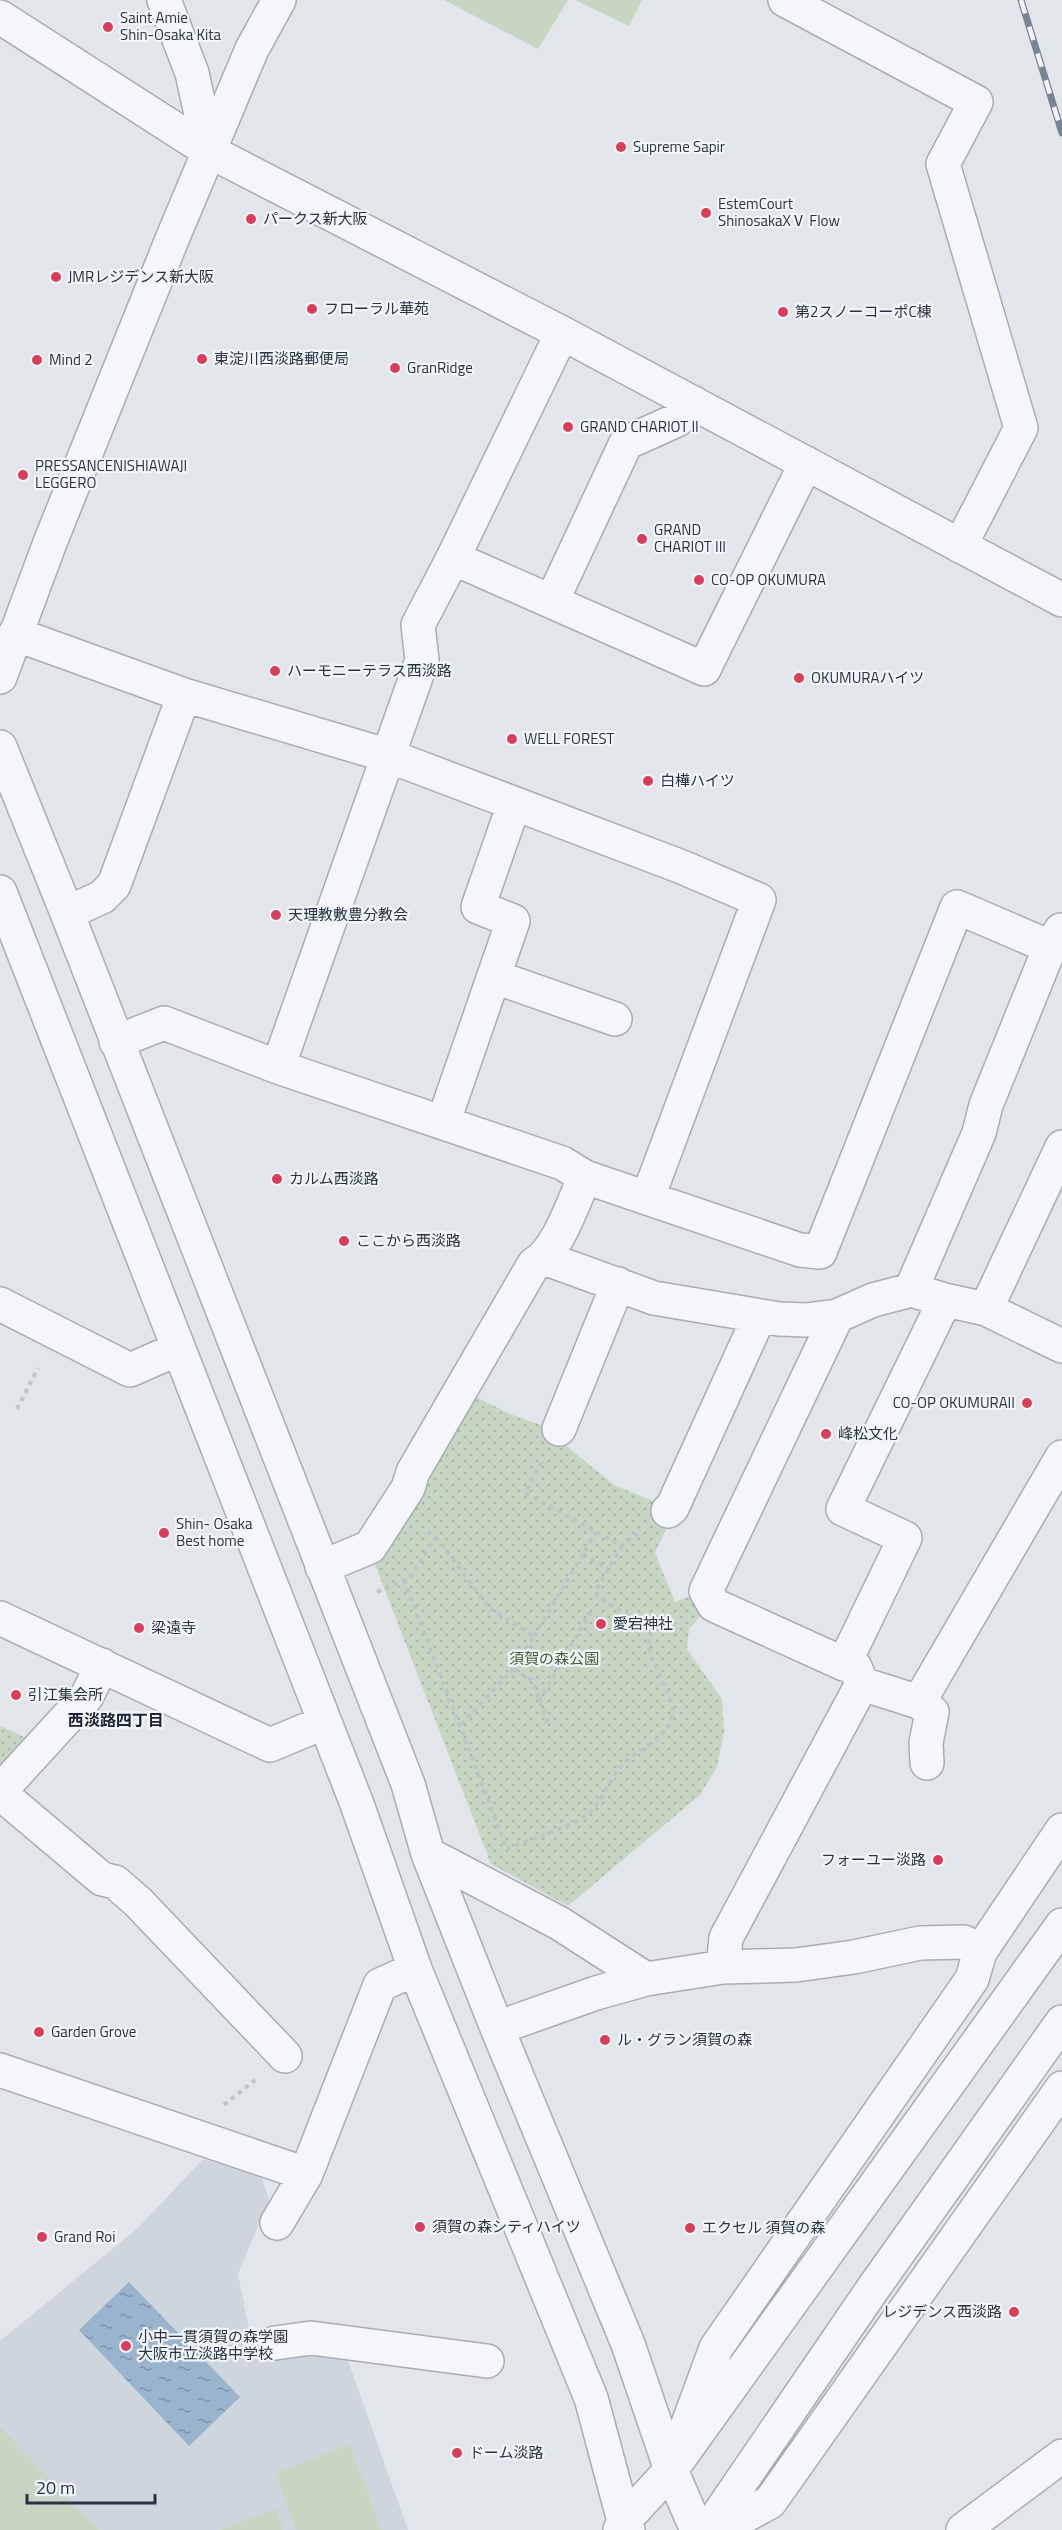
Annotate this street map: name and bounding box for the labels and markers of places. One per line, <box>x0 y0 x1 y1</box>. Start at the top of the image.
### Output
place label: Saint Amie Shin-Osaka Kita <box>120 6 222 46</box>
marker: Saint Amie Shin-Osaka Kita <box>101 20 115 34</box>
place label: Supreme Sapir <box>633 135 725 158</box>
marker: Supreme Sapir <box>614 140 628 154</box>
place label: EstemCourt ShinosakaXⅤ Flow <box>718 192 840 232</box>
marker: EstemCourt ShinosakaXⅤ Flow <box>699 206 713 220</box>
place label: パークス新大阪 <box>263 207 368 230</box>
marker: パークス新大阪 <box>244 212 258 226</box>
place label: JMRレジデンス新大阪 <box>68 265 214 288</box>
marker: JMRレジデンス新大阪 <box>49 270 63 284</box>
place label: フローラル華苑 <box>324 297 429 320</box>
place label: 第2スノーコーポC棟 <box>795 300 932 323</box>
marker: フローラル華苑 <box>305 302 319 316</box>
marker: 第2スノーコーポC棟 <box>776 305 790 319</box>
place label: 東淀川西淡路郵便局 <box>214 347 349 370</box>
place label: Mind 2 <box>49 348 93 371</box>
marker: 東淀川西淡路郵便局 <box>195 352 209 366</box>
marker: Mind 2 <box>30 353 44 367</box>
place label: GranRidge <box>407 356 473 379</box>
marker: GranRidge <box>388 361 402 375</box>
place label: GRAND CHARIOT II <box>580 415 699 438</box>
marker: GRAND CHARIOT II <box>561 420 575 434</box>
place label: PRESSANCENISHIAWAJI LEGGERO <box>35 454 187 494</box>
marker: PRESSANCENISHIAWAJI LEGGERO <box>16 468 30 482</box>
place label: GRAND CHARIOT III <box>654 518 726 558</box>
marker: GRAND CHARIOT III <box>635 532 649 546</box>
place label: CO-OP OKUMURA <box>711 568 826 591</box>
marker: CO-OP OKUMURA <box>692 573 706 587</box>
place label: ハーモニーテラス西淡路 <box>287 659 452 682</box>
marker: ハーモニーテラス西淡路 <box>268 664 282 678</box>
place label: OKUMURAハイツ <box>811 666 924 689</box>
marker: OKUMURAハイツ <box>792 671 806 685</box>
place label: WELL FOREST <box>524 727 615 750</box>
marker: WELL FOREST <box>505 732 519 746</box>
place label: 白樺ハイツ <box>660 769 735 792</box>
marker: 白樺ハイツ <box>641 774 655 788</box>
place label: 天理教敷豊分教会 <box>288 903 408 926</box>
marker: 天理教敷豊分教会 <box>269 908 283 922</box>
place label: カルム西淡路 <box>289 1167 379 1190</box>
marker: カルム西淡路 <box>270 1172 284 1186</box>
place label: ここから西淡路 <box>356 1229 461 1252</box>
marker: ここから西淡路 <box>337 1234 351 1248</box>
place label: CO-OP OKUMURAII <box>893 1391 1015 1414</box>
marker: CO-OP OKUMURAII <box>1020 1396 1034 1410</box>
place label: 峰松文化 <box>838 1422 898 1445</box>
marker: 峰松文化 <box>819 1427 833 1441</box>
place label: Shin- Osaka Best home <box>176 1512 253 1552</box>
marker: Shin- Osaka Best home <box>157 1526 171 1540</box>
place label: 愛宕神社 <box>613 1612 673 1635</box>
place label: 梁遠寺 <box>151 1616 196 1639</box>
marker: 愛宕神社 <box>594 1617 608 1631</box>
marker: 梁遠寺 <box>132 1621 146 1635</box>
place label: 引江集会所 <box>28 1683 103 1706</box>
marker: 引江集会所 <box>9 1688 23 1702</box>
place label: フォーユー淡路 <box>821 1848 926 1871</box>
marker: フォーユー淡路 <box>931 1853 945 1867</box>
place label: Garden Grove <box>51 2020 136 2043</box>
marker: Garden Grove <box>32 2025 46 2039</box>
place label: ル・グラン須賀の森 <box>617 2028 752 2051</box>
marker: ル・グラン須賀の森 <box>598 2033 612 2047</box>
place label: 須賀の森シティハイツ <box>432 2215 581 2238</box>
place label: エクセル 須賀の森 <box>702 2216 825 2239</box>
marker: 須賀の森シティハイツ <box>413 2220 427 2234</box>
marker: エクセル 須賀の森 <box>683 2221 697 2235</box>
place label: Grand Roi <box>54 2225 116 2248</box>
marker: Grand Roi <box>35 2230 49 2244</box>
place label: レジデンス西淡路 <box>882 2300 1002 2323</box>
marker: レジデンス西淡路 <box>1007 2305 1021 2319</box>
place label: 小中一貫須賀の森学園 大阪市立淡路中学校 <box>138 2325 288 2365</box>
marker: 小中一貫須賀の森学園 大阪市立淡路中学校 <box>119 2339 133 2353</box>
place label: ドーム淡路 <box>469 2441 544 2464</box>
marker: ドーム淡路 <box>450 2446 464 2460</box>

